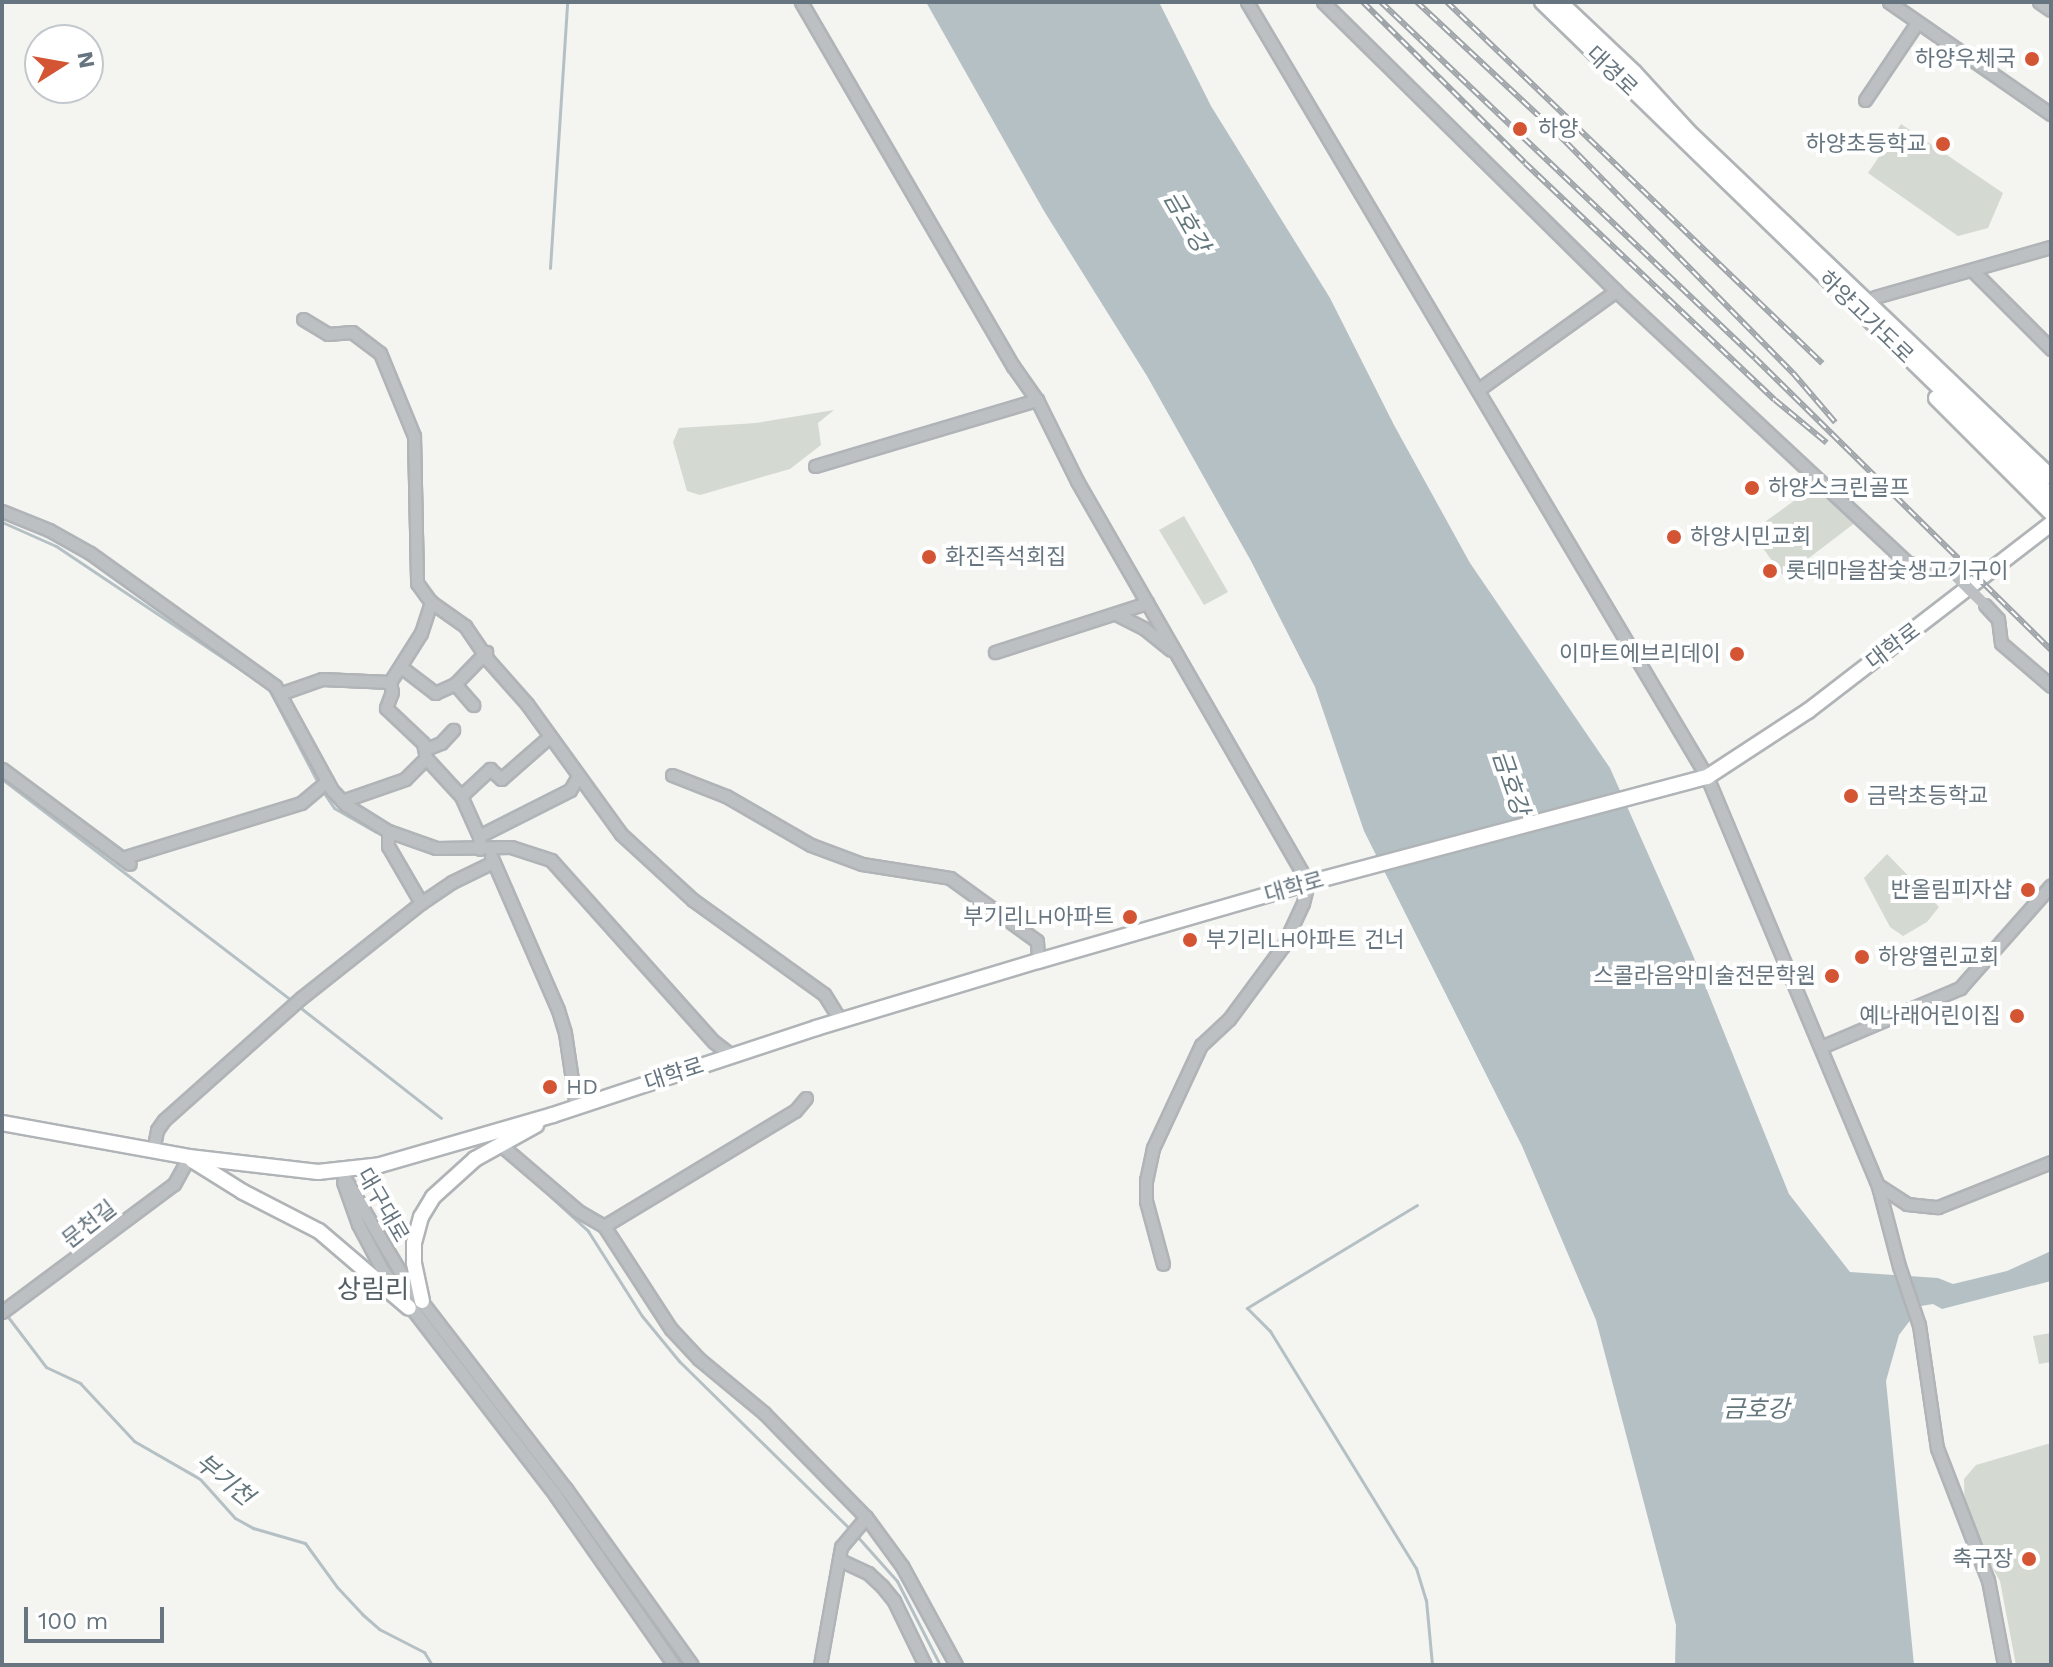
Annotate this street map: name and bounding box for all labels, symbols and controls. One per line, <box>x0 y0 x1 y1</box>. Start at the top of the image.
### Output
north arrow <box>24 24 104 104</box>
street label: 대경로 <box>1581 40 1643 102</box>
place label: 하양우체국 <box>1915 46 2016 72</box>
text: N <box>72 49 100 70</box>
marker: 하양우체국 <box>2023 50 2041 68</box>
place label: 하양 <box>1538 116 1578 142</box>
marker: 하양 <box>1509 118 1531 140</box>
place label: 하양초등학교 <box>1806 131 1927 157</box>
marker: 하양초등학교 <box>1934 135 1952 153</box>
water label: 금호강 <box>1157 186 1215 258</box>
street label: 하양고가도로 <box>1813 265 1919 369</box>
place label: 하양스크린골프 <box>1768 475 1910 501</box>
marker: 하양스크린골프 <box>1743 479 1761 497</box>
place label: 하양시민교회 <box>1690 524 1811 550</box>
marker: 하양시민교회 <box>1665 528 1683 546</box>
place label: 화진즉석회집 <box>945 544 1066 570</box>
marker: 화진즉석회집 <box>920 548 938 566</box>
place label: 롯데마을참숯생고기구이 <box>1786 558 2009 584</box>
marker: 롯데마을참숯생고기구이 <box>1761 562 1779 580</box>
street label: 대학로 <box>1861 617 1925 675</box>
place label: 이마트에브리데이 <box>1559 641 1721 667</box>
marker: 이마트에브리데이 <box>1728 645 1746 663</box>
water label: 금호강 <box>1486 747 1534 819</box>
place label: 금락초등학교 <box>1867 783 1988 809</box>
marker: 금락초등학교 <box>1842 787 1860 805</box>
street label: 대학로 <box>1261 866 1327 908</box>
place label: 반올림피자샵 <box>1891 877 2012 903</box>
marker: 반올림피자샵 <box>2019 881 2037 899</box>
place label: 부기리LH아파트 <box>963 904 1114 930</box>
marker: 부기리LH아파트 <box>1121 908 1139 926</box>
place label: 부기리LH아파트 건너 <box>1206 927 1405 953</box>
marker: 부기리LH아파트 건너 <box>1181 931 1199 949</box>
place label: 하양열린교회 <box>1878 944 1999 970</box>
marker: 하양열린교회 <box>1853 948 1871 966</box>
place label: 스콜라음악미술전문학원 <box>1593 963 1816 989</box>
marker: 스콜라음악미술전문학원 <box>1823 967 1841 985</box>
place label: 예나래어린이집 <box>1859 1003 2001 1029</box>
marker: 예나래어린이집 <box>2008 1007 2026 1025</box>
street label: 대학로 <box>641 1052 707 1096</box>
place label: HD <box>566 1074 598 1100</box>
marker: HD <box>541 1078 559 1096</box>
street label: 대구대로 <box>351 1163 415 1247</box>
street label: 문천길 <box>57 1195 121 1253</box>
district label: 상림리 <box>337 1274 409 1306</box>
water label: 금호강 <box>1723 1396 1789 1424</box>
water label: 부기천 <box>189 1448 259 1512</box>
place label: 축구장 <box>1952 1546 2013 1572</box>
marker: 축구장 <box>2020 1550 2038 1568</box>
scale bar <box>28 1591 168 1641</box>
text: 100 m <box>38 1607 108 1635</box>

